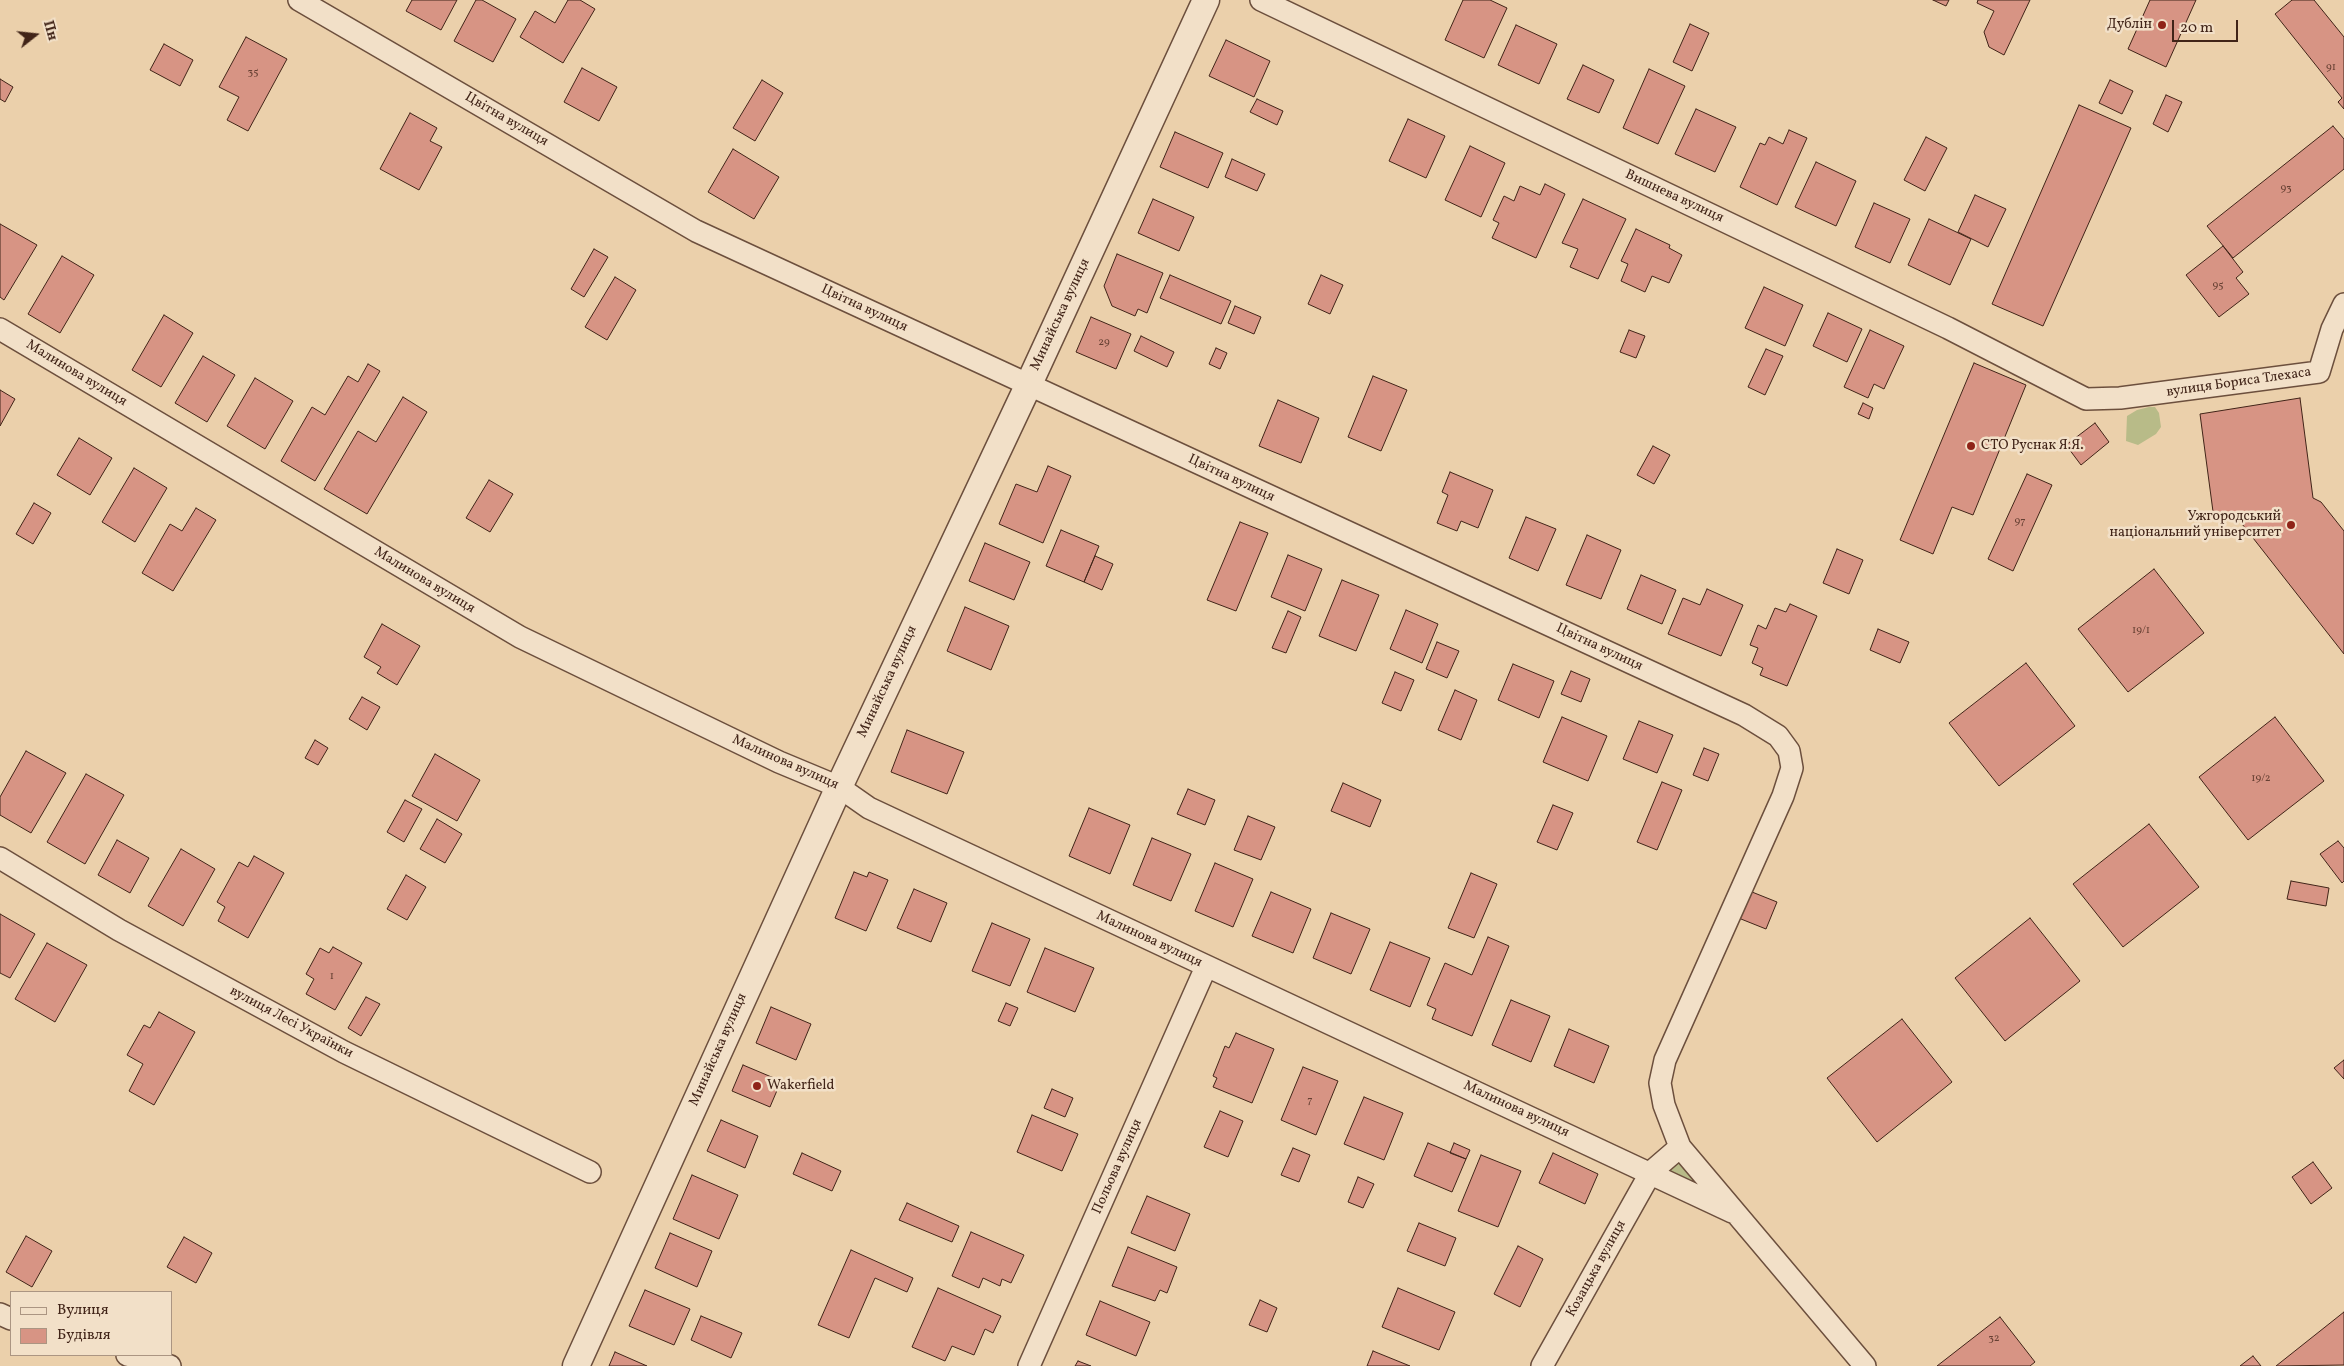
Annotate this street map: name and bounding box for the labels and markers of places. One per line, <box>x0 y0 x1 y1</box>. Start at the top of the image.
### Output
place label: Дублін <box>2107 17 2152 33</box>
marker: Дублін <box>2156 19 2168 31</box>
place label: СТО Руснак Я.Я. <box>1981 438 2083 454</box>
marker: СТО Руснак Я.Я. <box>1965 440 1977 452</box>
place label: Ужгородський національний університет <box>2109 509 2281 542</box>
marker: Ужгородський національний університет <box>2285 519 2297 531</box>
place label: Wakerfield <box>767 1078 834 1094</box>
marker: Wakerfield <box>751 1080 763 1092</box>

